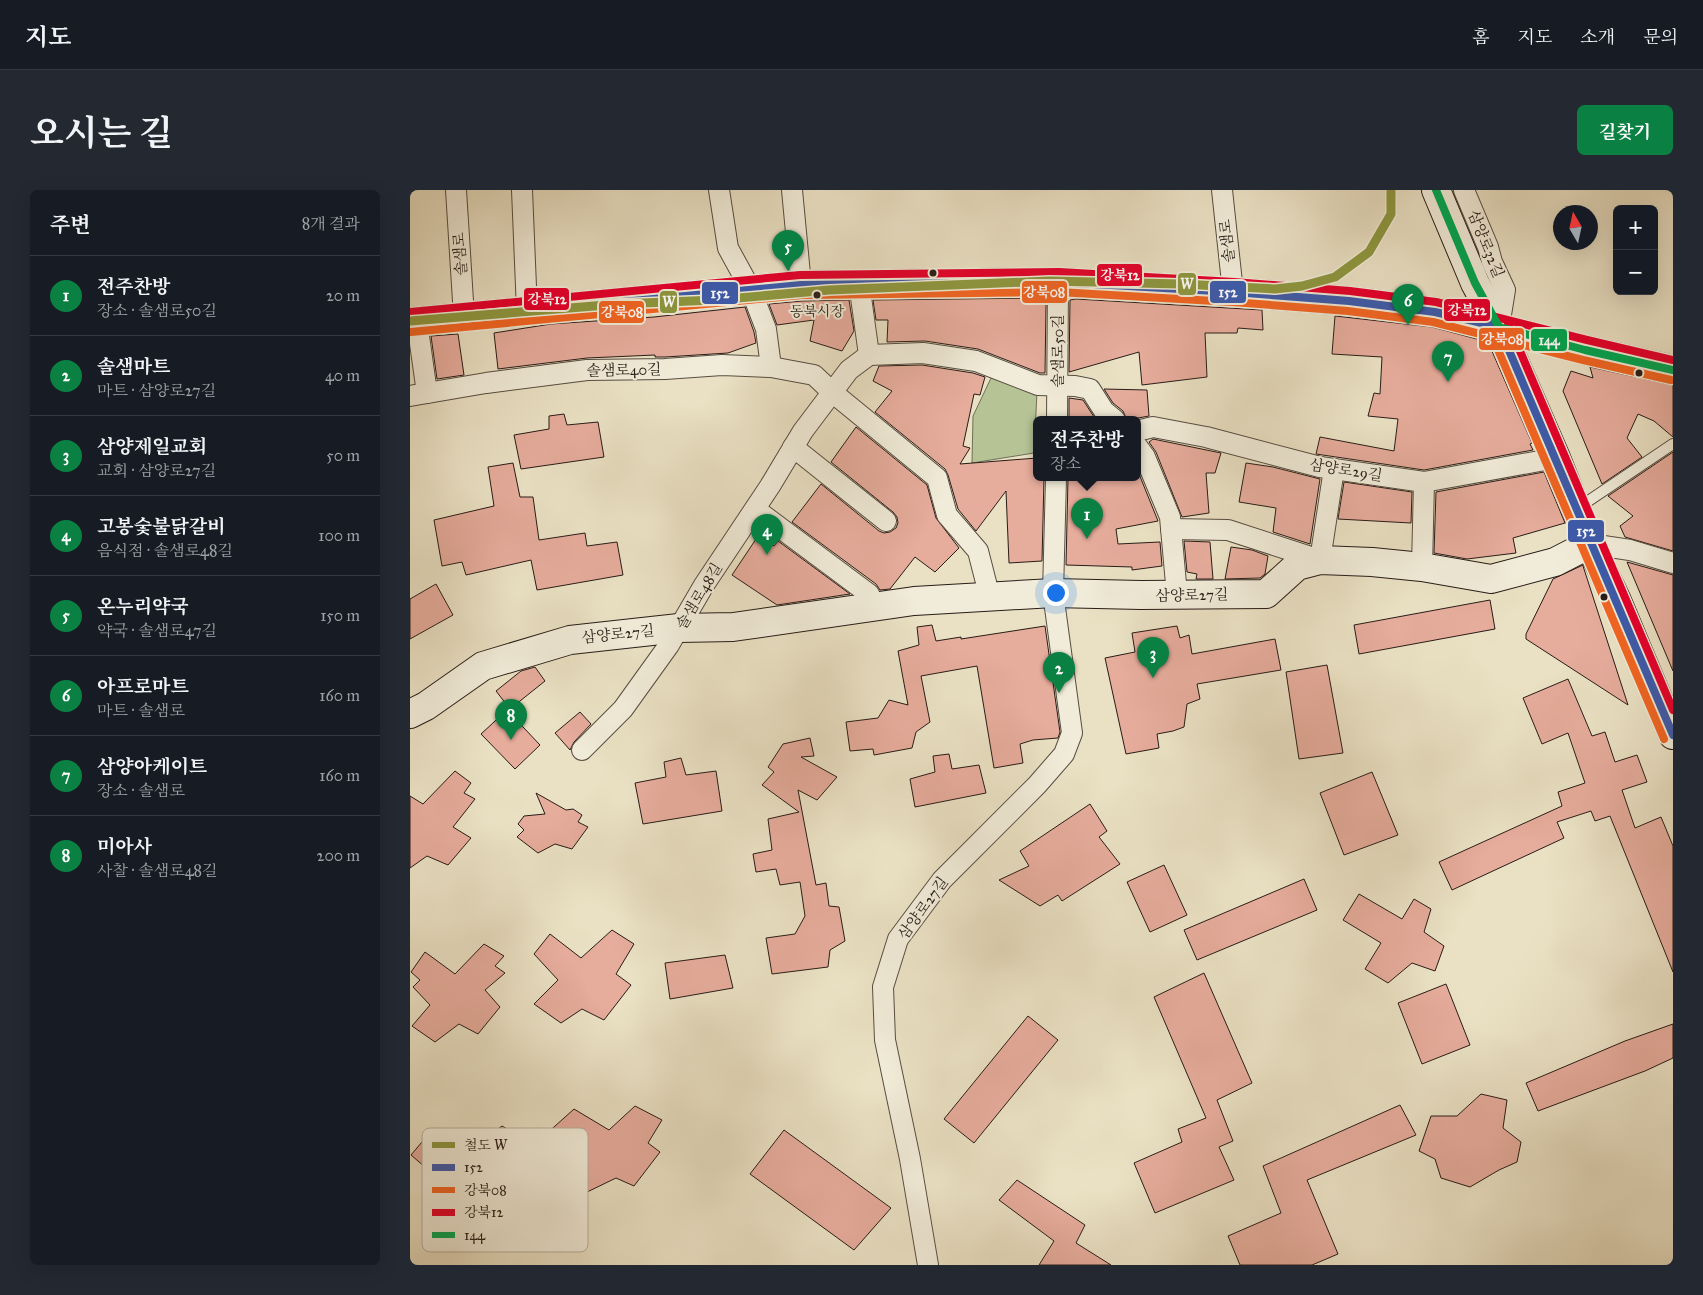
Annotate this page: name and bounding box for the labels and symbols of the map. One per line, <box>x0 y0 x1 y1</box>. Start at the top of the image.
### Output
north arrow <box>1553 205 1598 250</box>
street label: 삼양로32길 <box>1464 208 1508 280</box>
street label: 솔샘로 <box>1216 218 1238 264</box>
pin: 5 <box>772 230 804 271</box>
street label: 솔샘로 <box>449 231 470 276</box>
line badge: 강북12 <box>1096 263 1143 287</box>
text: 강북12 <box>1100 267 1141 284</box>
unlabelled marker <box>928 268 938 278</box>
line badge: W <box>1177 272 1197 296</box>
text: W <box>1180 276 1194 293</box>
line badge: 강북08 <box>1021 280 1068 304</box>
line badge: 152 <box>1209 280 1247 304</box>
line badge: 152 <box>701 281 739 305</box>
text: 강북08 <box>1023 284 1065 301</box>
text: 152 <box>1219 284 1239 301</box>
pin: 6 <box>1392 284 1424 325</box>
text: 152 <box>711 285 731 302</box>
line badge: 강북12 <box>523 287 570 311</box>
line badge: W <box>659 290 678 314</box>
marker: 동북시장 <box>812 290 822 300</box>
text: 강북12 <box>527 291 568 308</box>
text: W <box>662 294 676 311</box>
line badge: 강북12 <box>1443 298 1491 322</box>
line badge: 강북08 <box>598 300 645 324</box>
text: 강북12 <box>1447 302 1488 319</box>
place label: 동북시장 <box>790 303 845 320</box>
text: 강북08 <box>601 304 643 321</box>
street label: 솔샘로50길 <box>1049 314 1067 388</box>
line badge: 강북08 <box>1478 327 1525 351</box>
line badge: 144 <box>1530 328 1568 352</box>
text: 강북08 <box>1481 331 1523 348</box>
text: 144 <box>1538 332 1561 350</box>
pin: 7 <box>1432 341 1464 382</box>
street label: 솔샘로40길 <box>586 360 662 380</box>
unlabelled marker <box>1634 368 1644 378</box>
street label: 삼양로29길 <box>1308 455 1384 485</box>
pin: 1 <box>1071 498 1103 539</box>
pin: 4 <box>751 514 783 555</box>
line badge: 152 <box>1567 519 1605 543</box>
text: 152 <box>1577 523 1597 540</box>
street label: 솔샘로48길 <box>672 560 726 632</box>
your location <box>1043 580 1069 606</box>
street label: 삼양로27길 <box>1155 585 1229 605</box>
unlabelled marker <box>1599 592 1609 602</box>
street label: 삼양로27길 <box>581 621 655 647</box>
pin: 3 <box>1137 637 1169 678</box>
pin: 2 <box>1043 652 1075 693</box>
pin: 8 <box>495 699 527 740</box>
street label: 삼양로27길 <box>894 873 952 943</box>
legend <box>422 1128 588 1252</box>
text: 철도 W <box>464 1137 508 1154</box>
text: 152 <box>464 1159 483 1176</box>
text: 강북08 <box>464 1182 507 1199</box>
text: 강북12 <box>464 1204 504 1221</box>
text: 144 <box>464 1227 486 1244</box>

